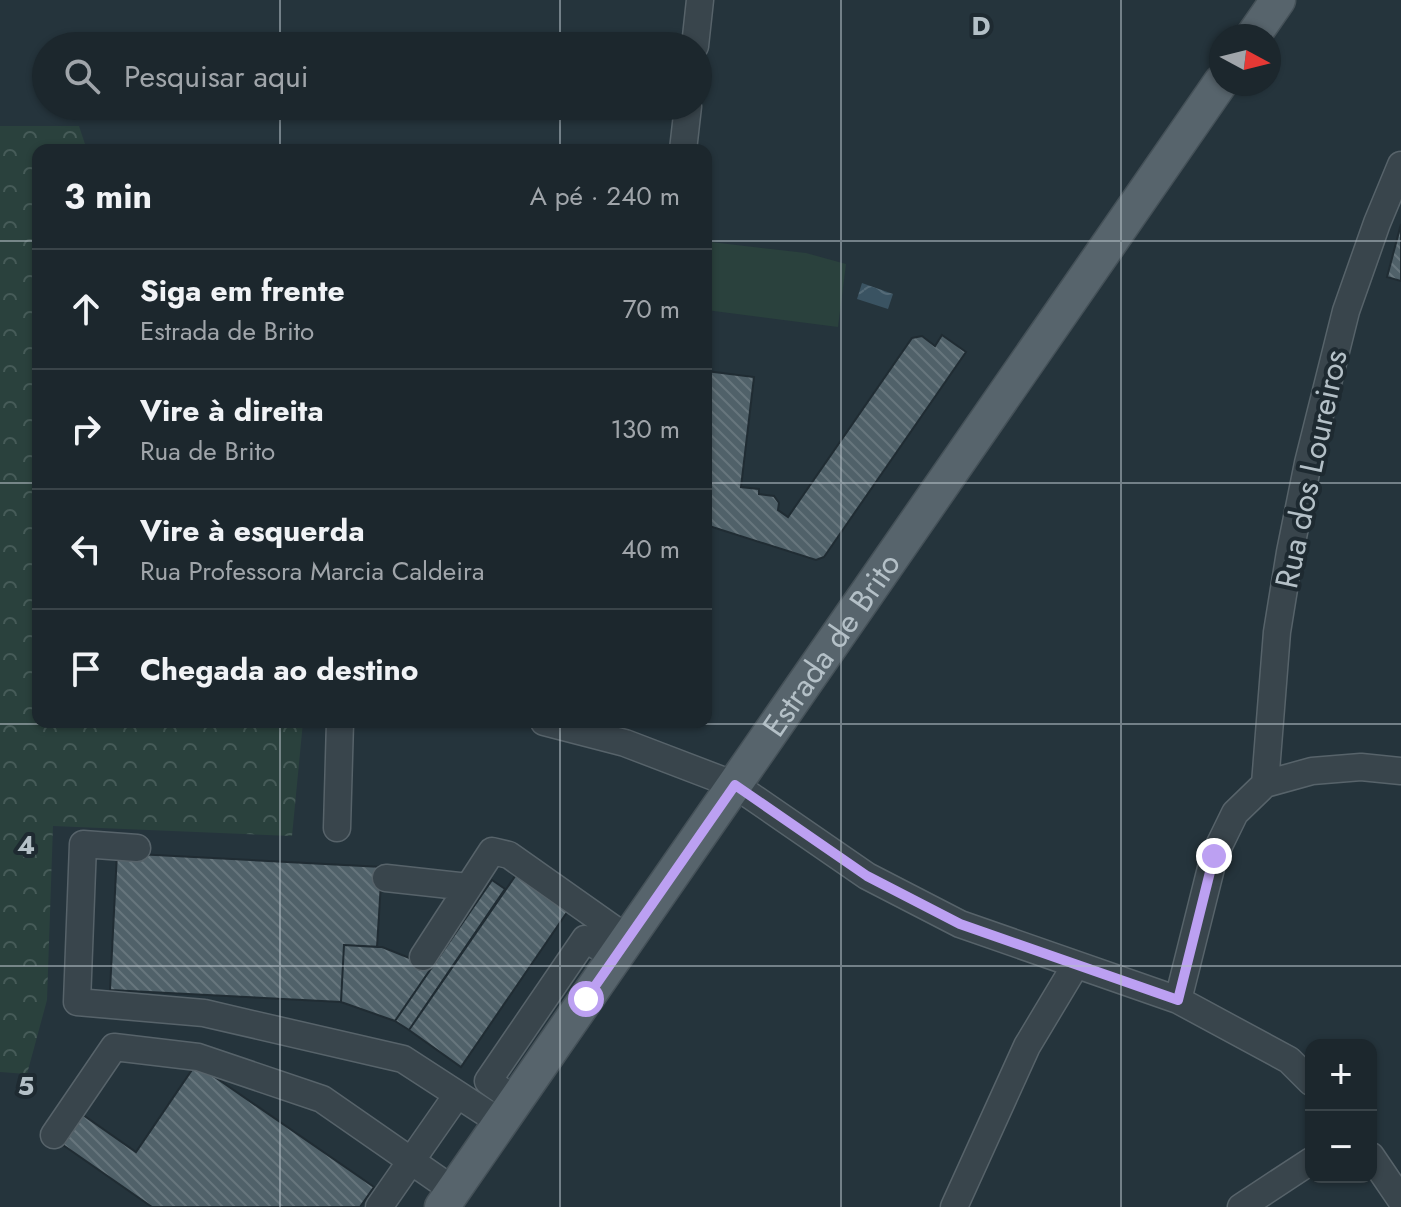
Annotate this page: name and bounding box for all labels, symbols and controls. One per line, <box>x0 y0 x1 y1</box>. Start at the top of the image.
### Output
text: D <box>971 7 991 45</box>
north arrow <box>1209 24 1281 96</box>
search box <box>32 32 712 120</box>
icon: search <box>60 54 104 98</box>
text: Pesquisar aqui <box>124 55 309 98</box>
text: 3 min <box>64 172 152 221</box>
text: A pé · 240 m <box>530 177 680 215</box>
text: Siga em frente <box>140 269 345 312</box>
icon: ahead <box>64 287 108 331</box>
text: 70 m <box>623 290 680 328</box>
text: Estrada de Brito <box>140 312 314 350</box>
street label: Rua dos Loureiros <box>1263 345 1359 593</box>
text: Vire à direita <box>140 389 324 432</box>
icon: right <box>64 407 108 451</box>
text: 130 m <box>610 410 680 448</box>
text: Rua de Brito <box>140 432 275 470</box>
text: Vire à esquerda <box>140 509 365 552</box>
icon: left <box>64 527 108 571</box>
text: 40 m <box>621 530 680 568</box>
street label: Estrada de Brito <box>751 543 911 746</box>
text: Rua Professora Marcia Caldeira <box>140 552 484 590</box>
icon: arrive <box>64 647 108 691</box>
text: Chegada ao destino <box>140 648 418 691</box>
text: 4 <box>17 826 35 864</box>
route end <box>1196 838 1232 874</box>
route start <box>568 981 604 1017</box>
map controls <box>1305 1039 1377 1183</box>
button: + <box>1305 1039 1377 1111</box>
text: 5 <box>18 1067 34 1105</box>
button: − <box>1305 1111 1377 1183</box>

